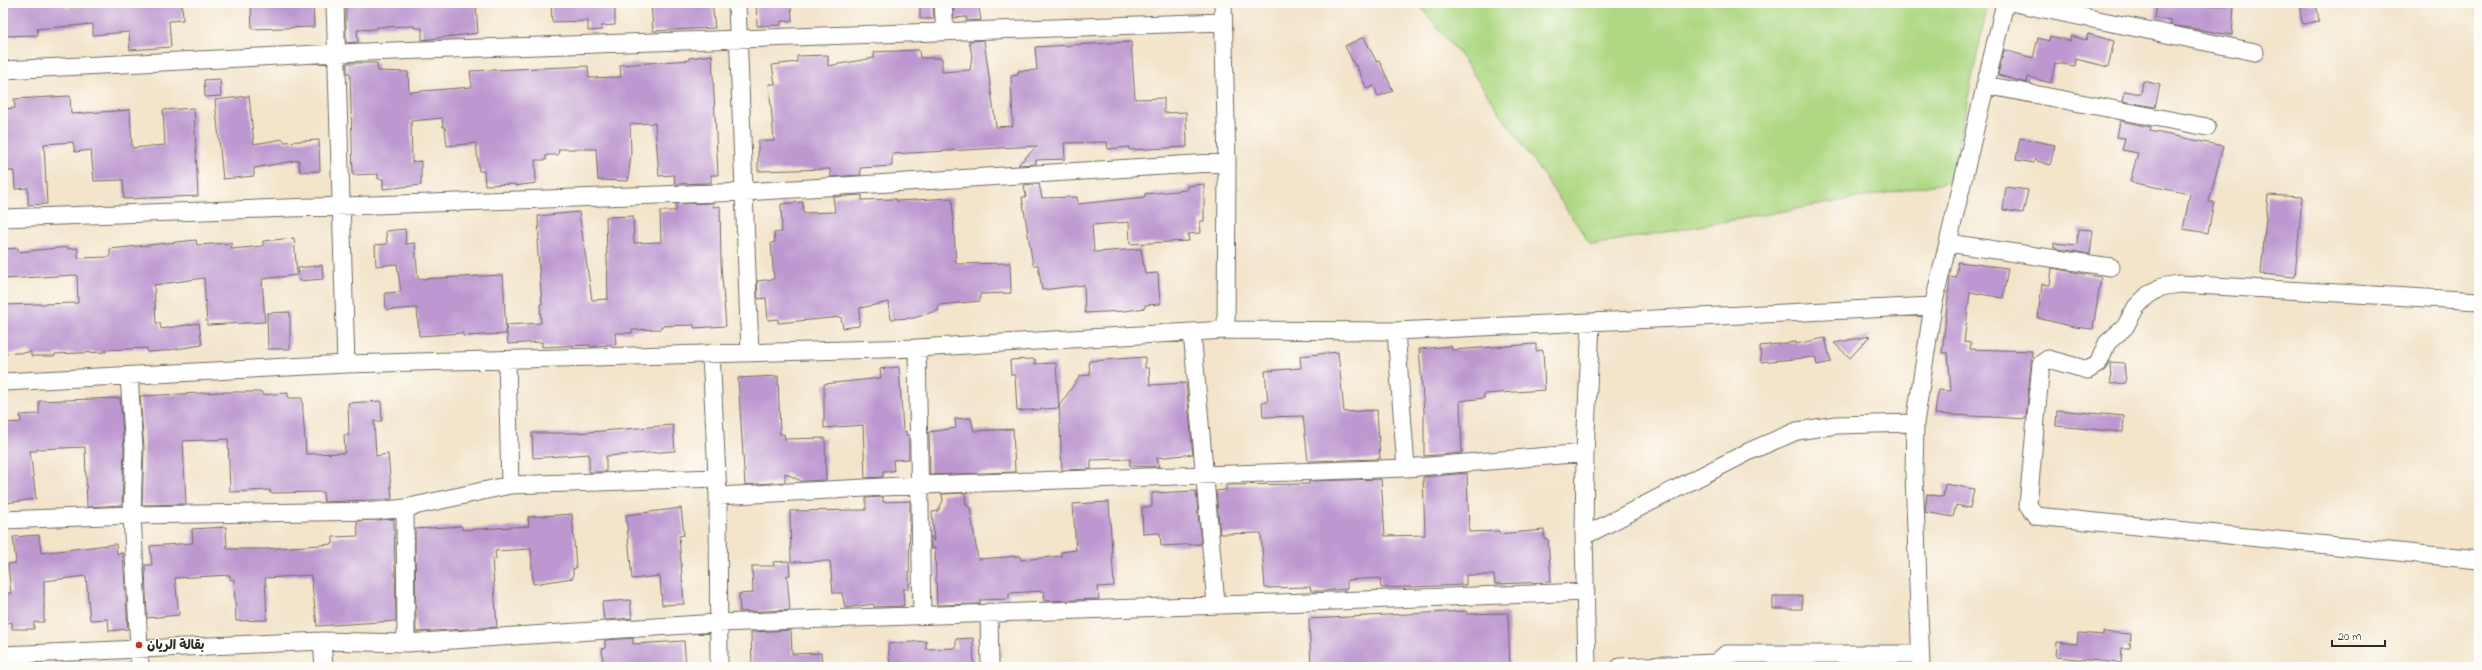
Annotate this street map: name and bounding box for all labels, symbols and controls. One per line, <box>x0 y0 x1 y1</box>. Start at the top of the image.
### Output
scale bar <box>2332 622 2385 648</box>
text: 20 m <box>2338 628 2361 646</box>
place label: بقالة الريان <box>147 636 205 655</box>
marker: بقالة الريان <box>134 640 144 650</box>

